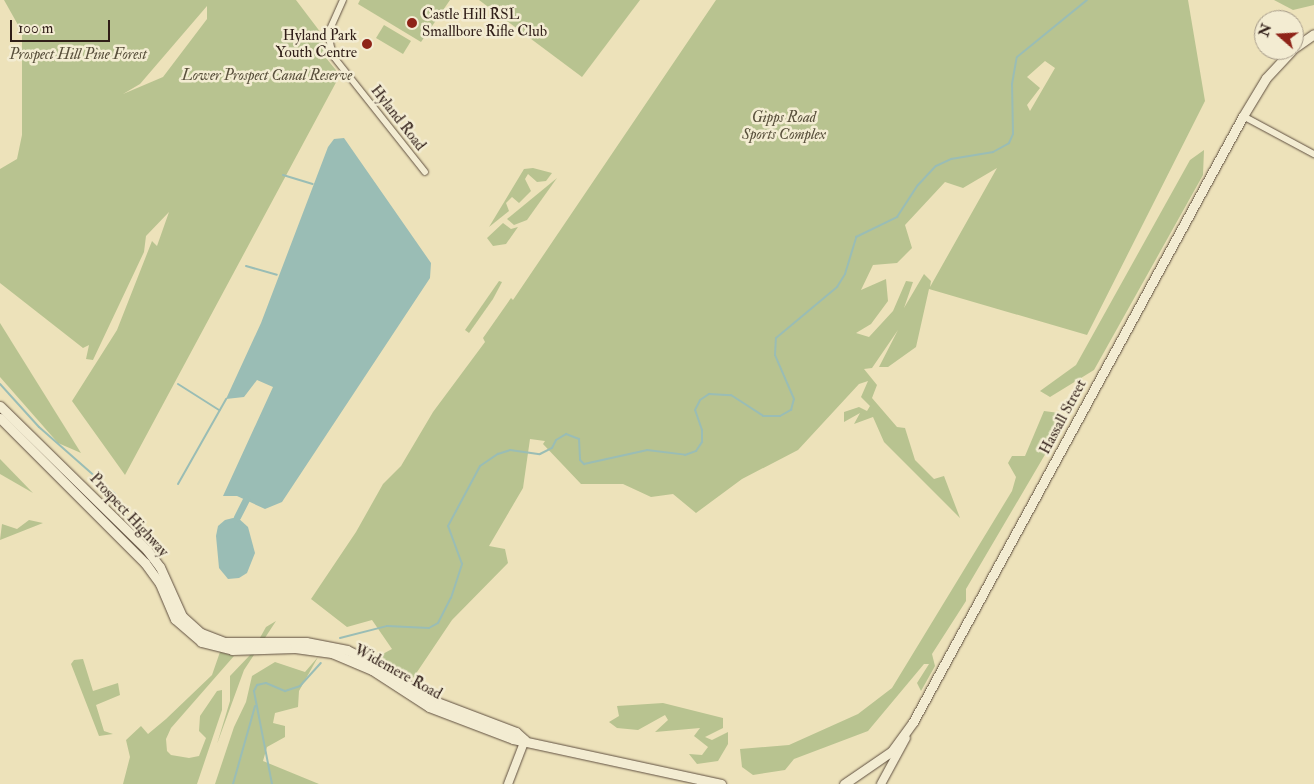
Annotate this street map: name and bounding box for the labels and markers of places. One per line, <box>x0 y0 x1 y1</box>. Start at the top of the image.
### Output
place label: Castle Hill RSL Smallbore Rifle Club <box>422 5 547 40</box>
marker: Castle Hill RSL Smallbore Rifle Club <box>406 17 418 29</box>
place label: Hyland Park Youth Centre <box>276 26 357 61</box>
marker: Hyland Park Youth Centre <box>361 38 373 50</box>

